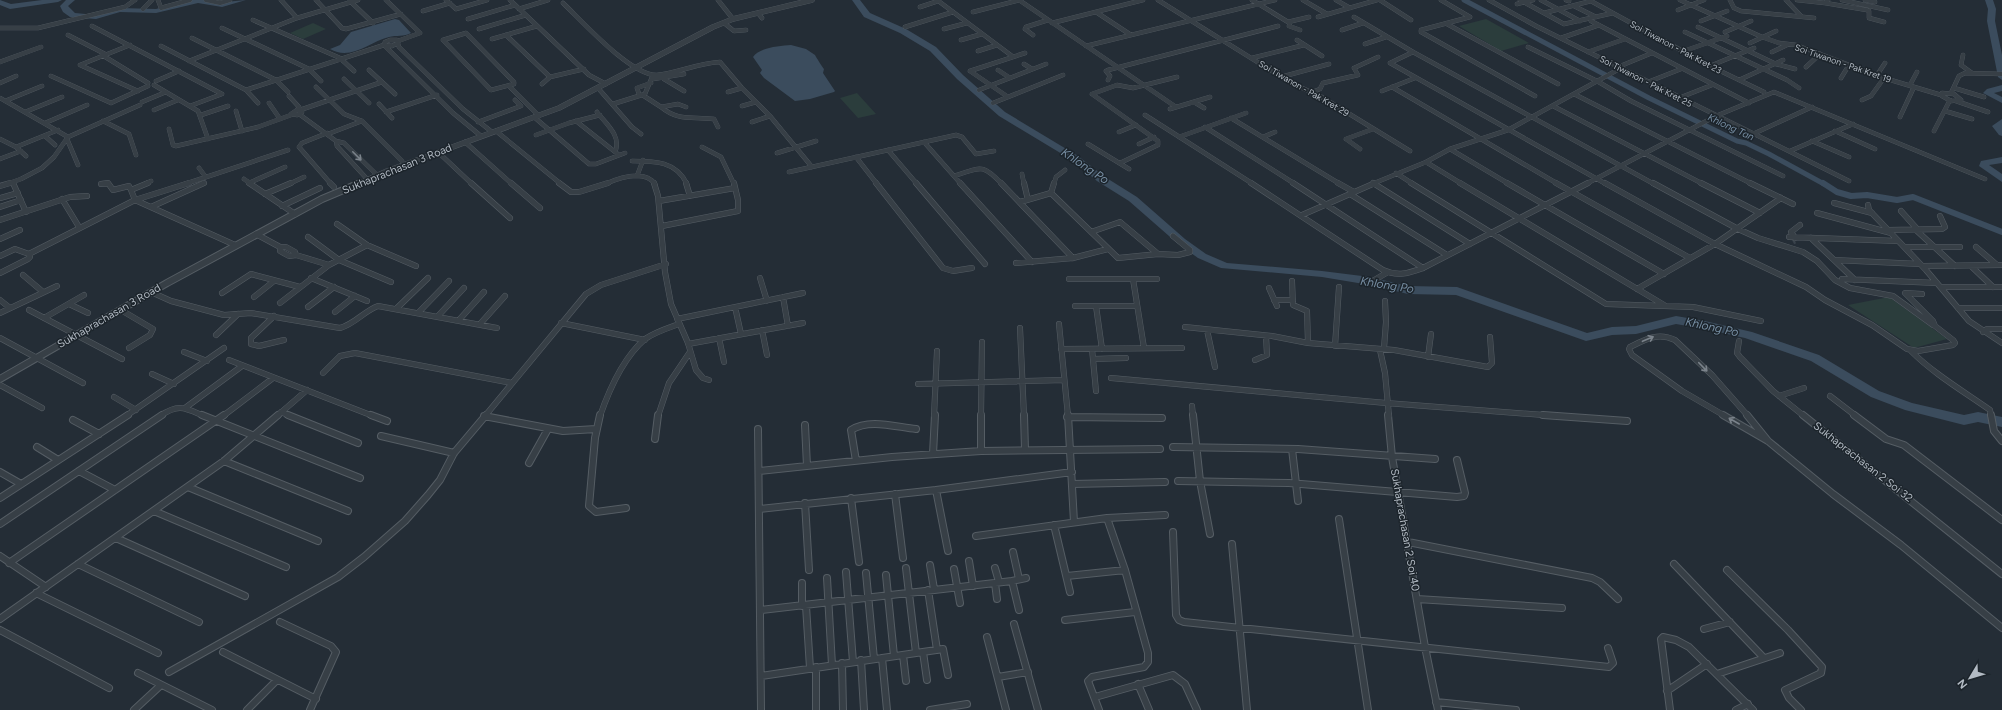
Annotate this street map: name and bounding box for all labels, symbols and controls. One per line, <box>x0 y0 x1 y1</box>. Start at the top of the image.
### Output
street label: Soi Tiwanon - Pak Kret 23 <box>1628 18 1724 76</box>
street label: Soi Tiwanon - Pak Kret 19 <box>1793 41 1893 85</box>
street label: Soi Tiwanon - Pak Kret 25 <box>1598 53 1694 109</box>
street label: Soi Tiwanon - Pak Kret 29 <box>1257 58 1351 118</box>
water label: Khlong Tan <box>1706 111 1757 144</box>
street label: Sukhaprachasan 3 Road <box>340 141 454 197</box>
water label: Khlong Po <box>1059 145 1111 187</box>
one-way arrow <box>352 151 362 161</box>
water label: Khlong Po <box>1359 274 1415 296</box>
street label: Sukhaprachasan 3 Road <box>55 281 163 351</box>
water label: Khlong Po <box>1684 315 1740 339</box>
one-way arrow <box>1641 334 1653 342</box>
one-way arrow <box>1698 362 1708 372</box>
one-way arrow <box>1729 417 1740 425</box>
street label: Sukhaprachasan 2 Soi 32 <box>1811 419 1915 505</box>
street label: Sukhaprachasan 2 Soi 40 <box>1388 468 1422 592</box>
north arrow <box>1950 658 1990 698</box>
text: N <box>1955 676 1970 691</box>

